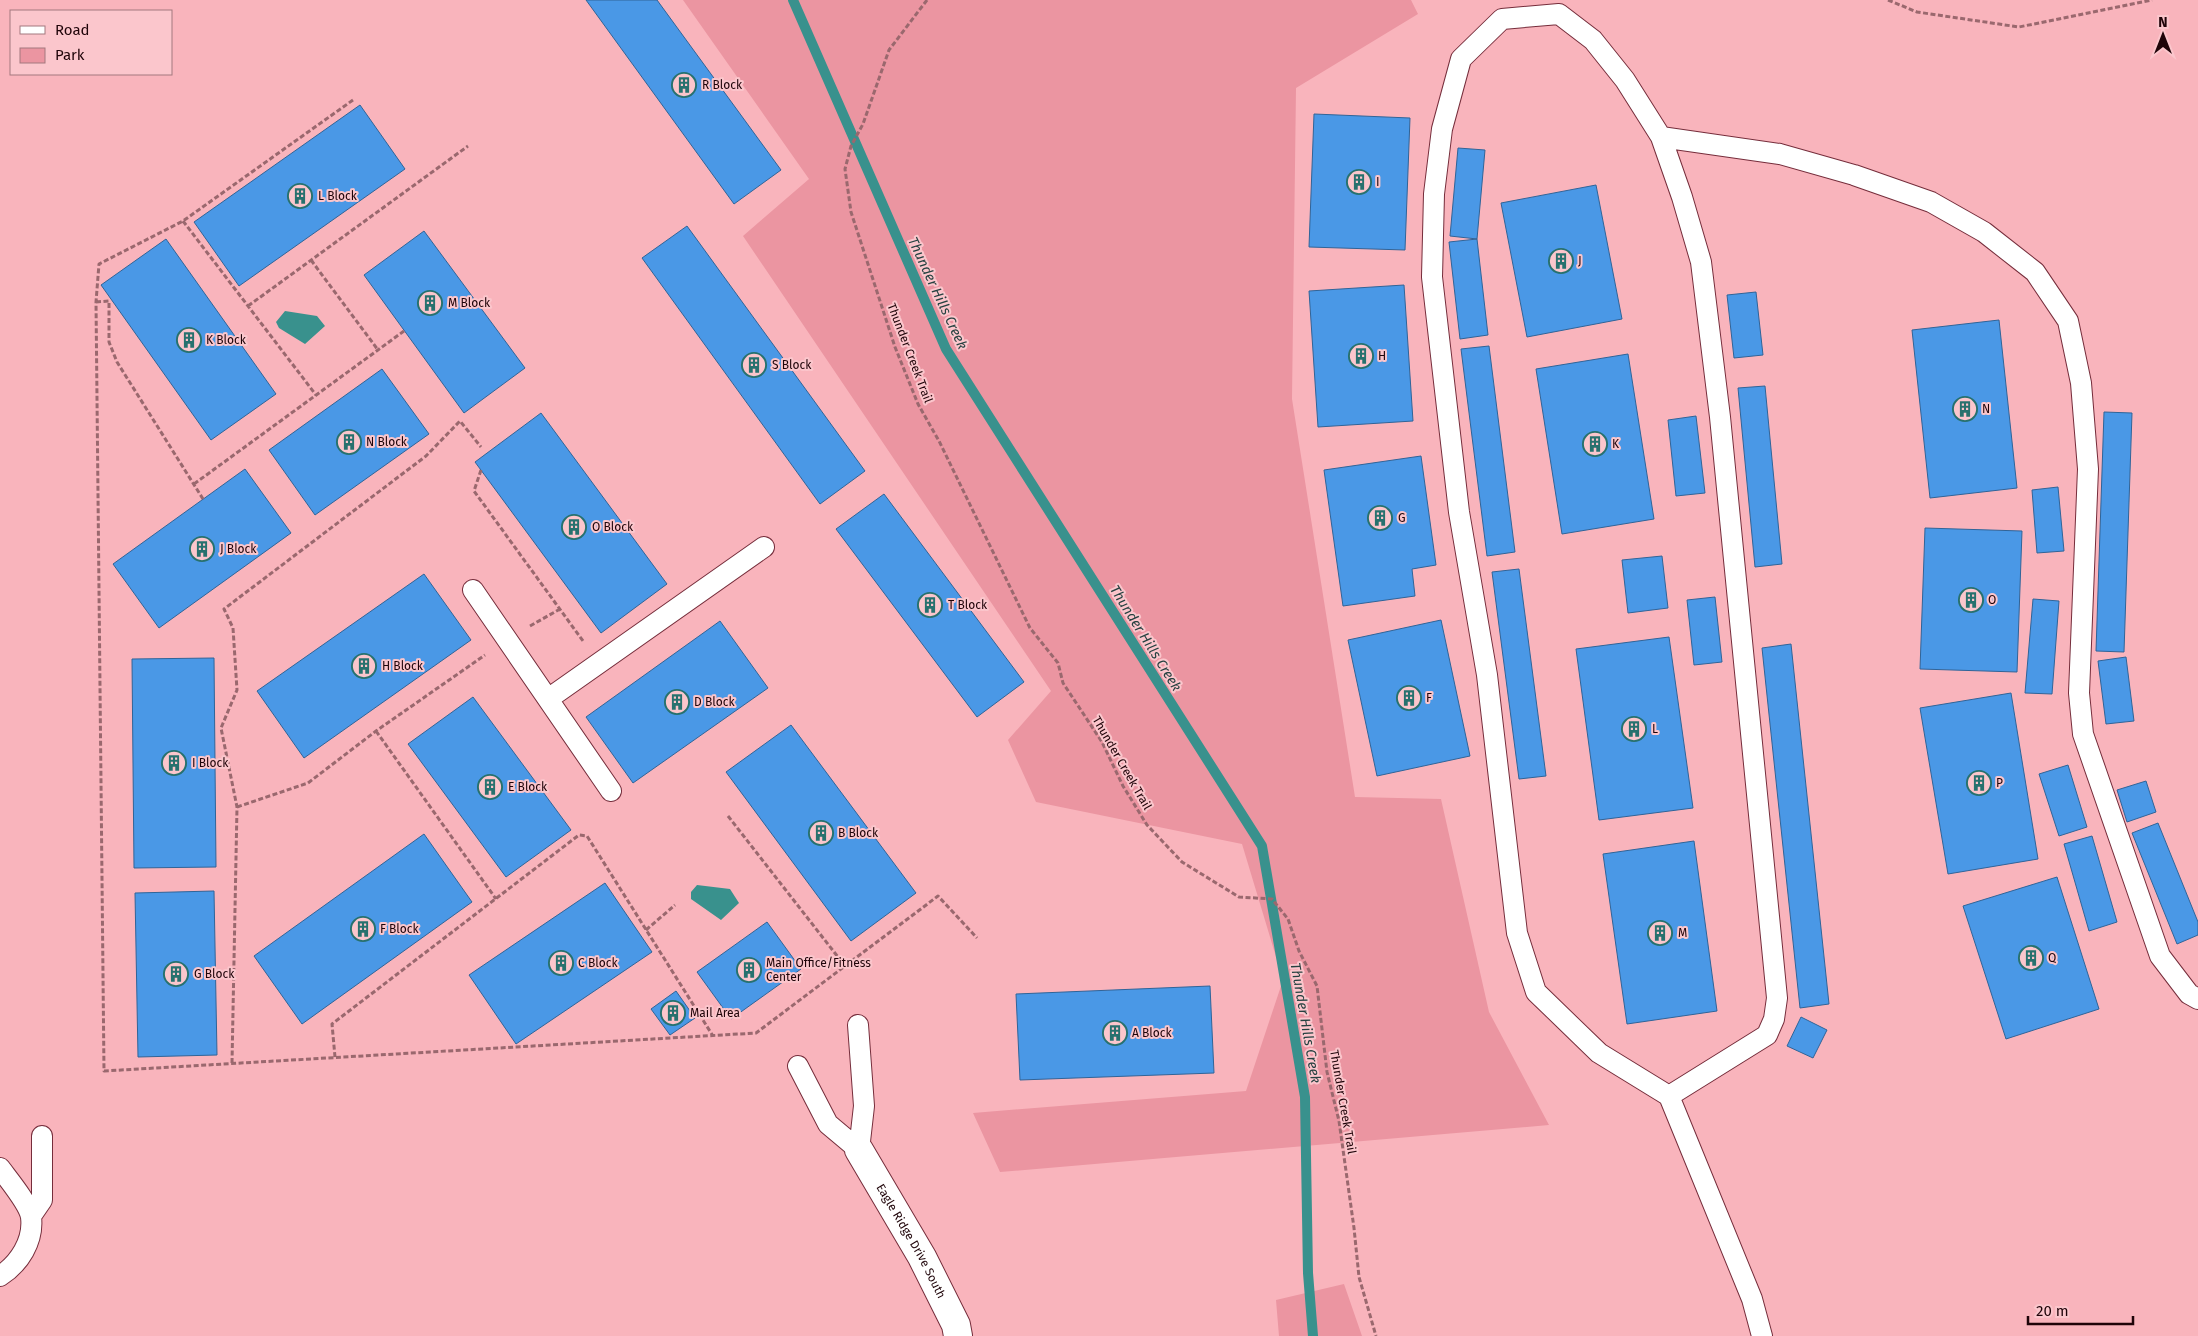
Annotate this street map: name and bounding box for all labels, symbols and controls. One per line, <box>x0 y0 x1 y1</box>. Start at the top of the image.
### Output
legend <box>10 10 172 75</box>
north arrow <box>2138 10 2188 60</box>
text: N <box>2158 14 2168 31</box>
text: Road <box>55 21 90 39</box>
text: Park <box>55 46 85 64</box>
building icon: R Block <box>671 72 697 98</box>
place label: R Block <box>702 78 743 92</box>
building icon: I <box>1346 169 1372 195</box>
place label: I <box>1376 175 1380 189</box>
building icon: L Block <box>287 183 313 209</box>
place label: L Block <box>318 189 358 203</box>
water label: Thunder Hills Creek <box>904 234 971 352</box>
building icon: J <box>1548 248 1574 274</box>
place label: J <box>1578 254 1582 268</box>
building icon: M Block <box>417 290 443 316</box>
place label: M Block <box>448 296 491 310</box>
street label: Thunder Creek Trail <box>885 301 936 405</box>
building icon: K Block <box>176 327 202 353</box>
place label: K Block <box>206 333 247 347</box>
building icon: H <box>1348 343 1374 369</box>
place label: H <box>1378 349 1386 363</box>
building icon: S Block <box>741 352 767 378</box>
place label: S Block <box>772 358 812 372</box>
building icon: N <box>1952 396 1978 422</box>
place label: N <box>1982 402 1990 416</box>
building icon: N Block <box>336 429 362 455</box>
building icon: K <box>1582 431 1608 457</box>
place label: N Block <box>366 435 408 449</box>
place label: K <box>1612 437 1620 451</box>
building icon: G <box>1367 505 1393 531</box>
place label: G <box>1398 511 1406 525</box>
building icon: O Block <box>561 514 587 540</box>
place label: O Block <box>592 520 634 534</box>
building icon: J Block <box>189 536 215 562</box>
place label: J Block <box>220 542 257 556</box>
water label: Thunder Hills Creek <box>1106 582 1185 695</box>
building icon: O <box>1958 587 1984 613</box>
building icon: T Block <box>917 592 943 618</box>
place label: O <box>1988 593 1996 607</box>
place label: T Block <box>948 598 988 612</box>
building icon: H Block <box>351 653 377 679</box>
place label: H Block <box>382 659 424 673</box>
building icon: F <box>1396 685 1422 711</box>
building icon: D Block <box>664 689 690 715</box>
place label: F <box>1426 691 1432 705</box>
place label: D Block <box>694 695 735 709</box>
street label: Thunder Creek Trail <box>1090 714 1155 813</box>
building icon: L <box>1621 716 1647 742</box>
place label: L <box>1652 722 1658 736</box>
building icon: I Block <box>161 750 187 776</box>
place label: I Block <box>192 756 229 770</box>
building icon: P <box>1966 770 1992 796</box>
building icon: E Block <box>477 774 503 800</box>
place label: P <box>1996 776 2003 790</box>
place label: E Block <box>508 780 548 794</box>
building icon: B Block <box>808 820 834 846</box>
place label: B Block <box>838 826 879 840</box>
building icon: F Block <box>350 916 376 942</box>
building icon: M <box>1647 920 1673 946</box>
place label: F Block <box>380 922 420 936</box>
place label: M <box>1678 926 1687 940</box>
building icon: Q <box>2018 945 2044 971</box>
building icon: C Block <box>548 950 574 976</box>
place label: Q <box>2048 951 2056 965</box>
place label: C Block <box>578 956 618 970</box>
place label: Main Office/Fitness Center <box>766 956 871 984</box>
building icon: Main Office/Fitness Center <box>736 957 762 983</box>
building icon: G Block <box>163 961 189 987</box>
water label: Thunder Hills Creek <box>1287 962 1325 1085</box>
place label: G Block <box>194 967 235 981</box>
building icon: Mail Area <box>660 1000 686 1026</box>
place label: Mail Area <box>690 1006 740 1020</box>
building icon: A Block <box>1102 1020 1128 1046</box>
place label: A Block <box>1132 1026 1173 1040</box>
street label: Thunder Creek Trail <box>1327 1049 1359 1156</box>
street label: Eagle Ridge Drive South <box>873 1181 949 1301</box>
scale bar <box>2028 1294 2133 1326</box>
text: 20 m <box>2036 1302 2069 1320</box>

